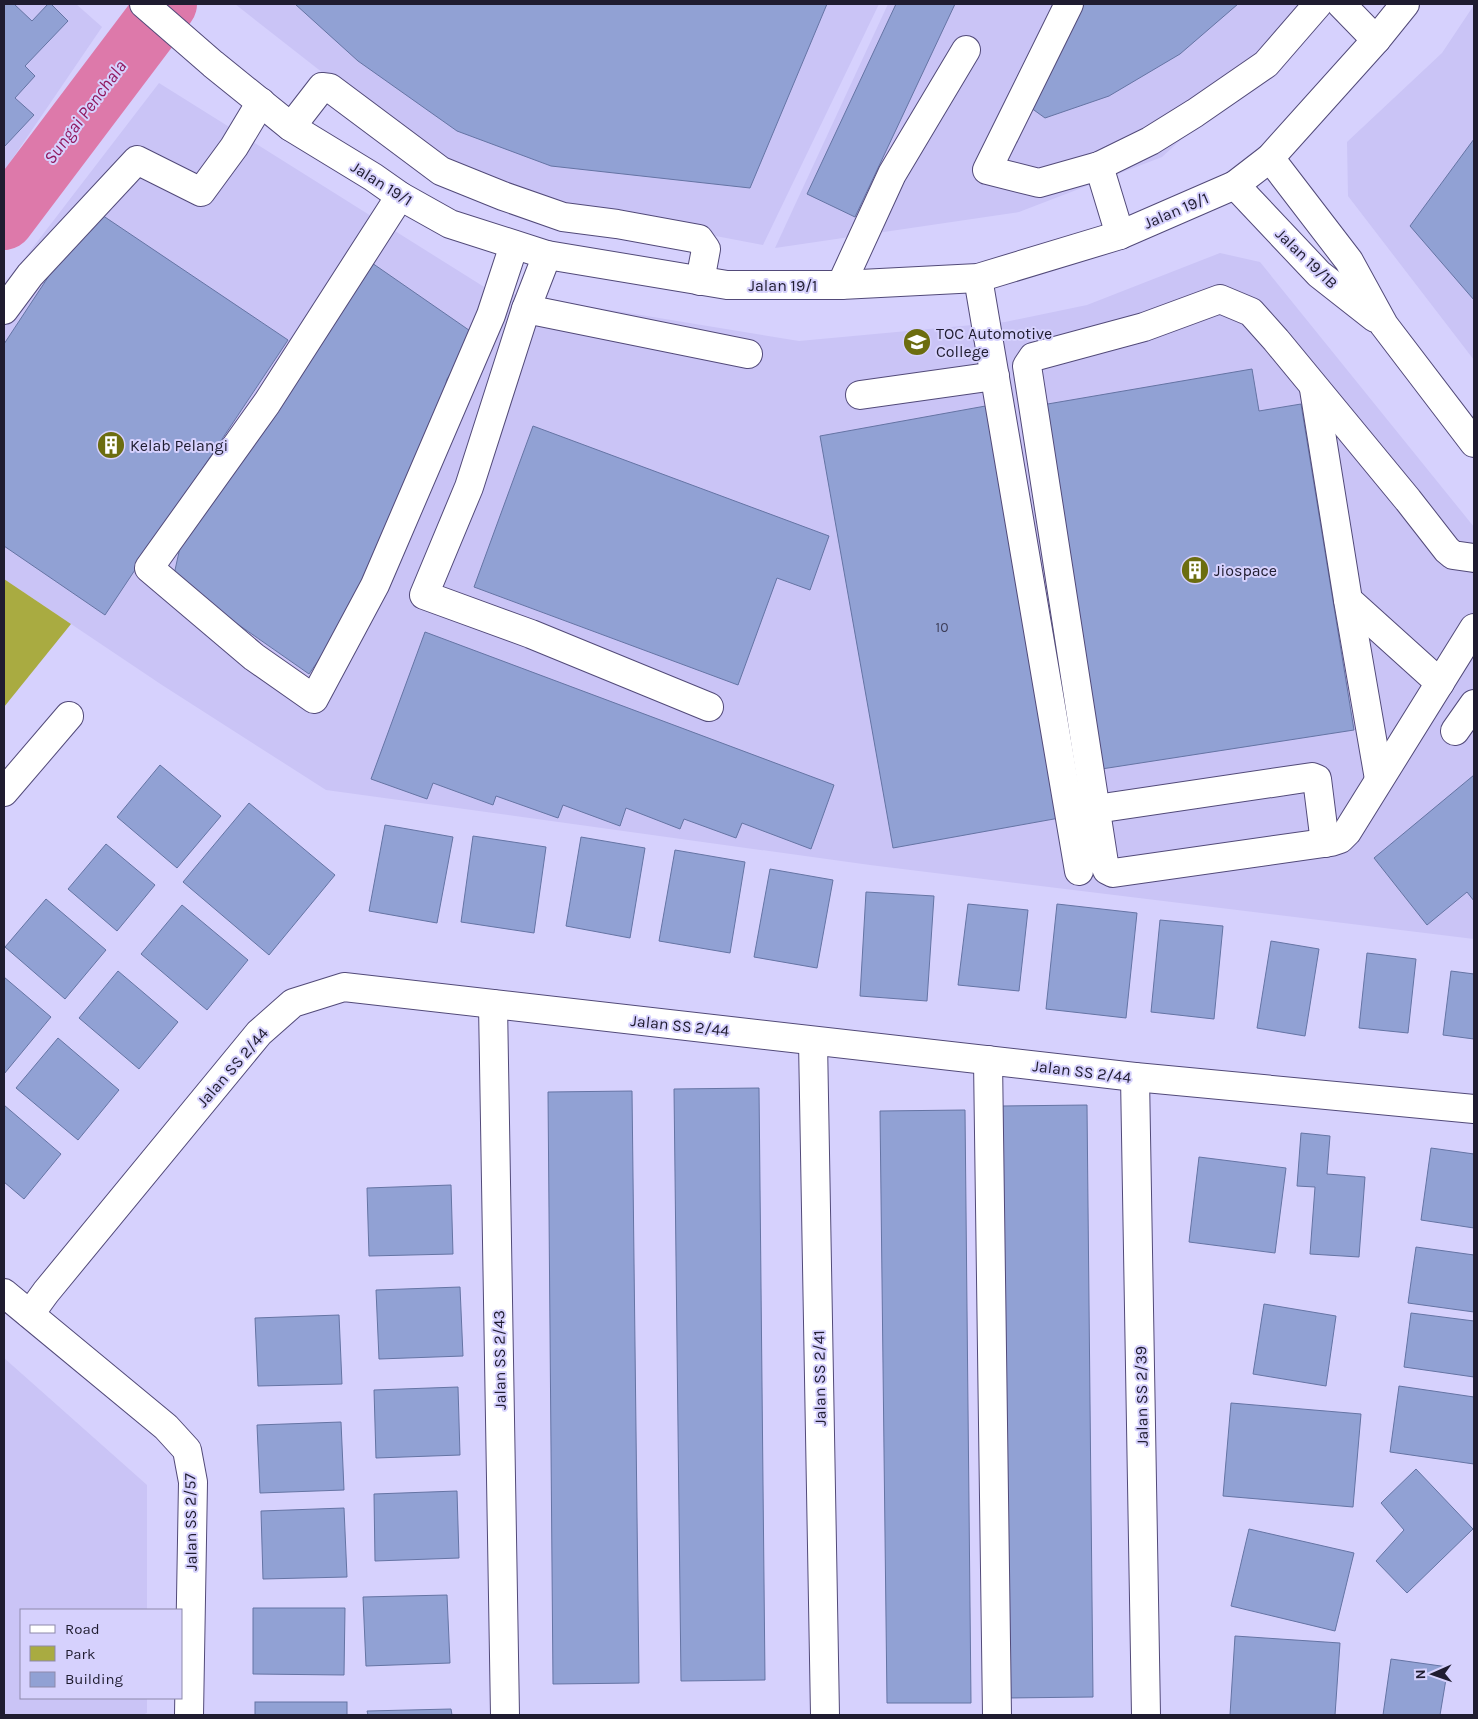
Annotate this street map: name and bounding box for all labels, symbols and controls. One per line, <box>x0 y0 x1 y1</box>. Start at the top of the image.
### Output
water label: Sungai Penchala <box>39 56 131 168</box>
street label: Jalan 19/1 <box>348 157 416 210</box>
street label: Jalan 19/1 <box>1141 188 1212 233</box>
street label: Jalan 19/1B <box>1272 224 1342 293</box>
street label: Jalan 19/1 <box>749 276 817 295</box>
place label: TOC Automotive College <box>936 324 1052 361</box>
school or university icon: TOC Automotive College <box>902 327 932 357</box>
building icon: Kelab Pelangi <box>96 430 126 460</box>
place label: Kelab Pelangi <box>130 436 228 455</box>
building icon: Jiospace <box>1180 555 1210 585</box>
place label: Jiospace <box>1214 561 1277 580</box>
house number: 10 <box>936 619 948 636</box>
street label: Jalan SS 2/44 <box>630 1011 730 1040</box>
street label: Jalan SS 2/44 <box>193 1024 272 1111</box>
street label: Jalan SS 2/44 <box>1032 1056 1132 1087</box>
street label: Jalan SS 2/43 <box>489 1310 510 1410</box>
street label: Jalan SS 2/41 <box>809 1330 830 1426</box>
street label: Jalan SS 2/39 <box>1131 1346 1152 1446</box>
street label: Jalan SS 2/57 <box>180 1472 201 1571</box>
legend <box>20 1609 182 1699</box>
text: Road <box>65 1620 100 1638</box>
text: Park <box>65 1645 95 1663</box>
north arrow <box>1408 1649 1458 1699</box>
text: N <box>1412 1669 1429 1680</box>
text: Building <box>65 1670 123 1688</box>

